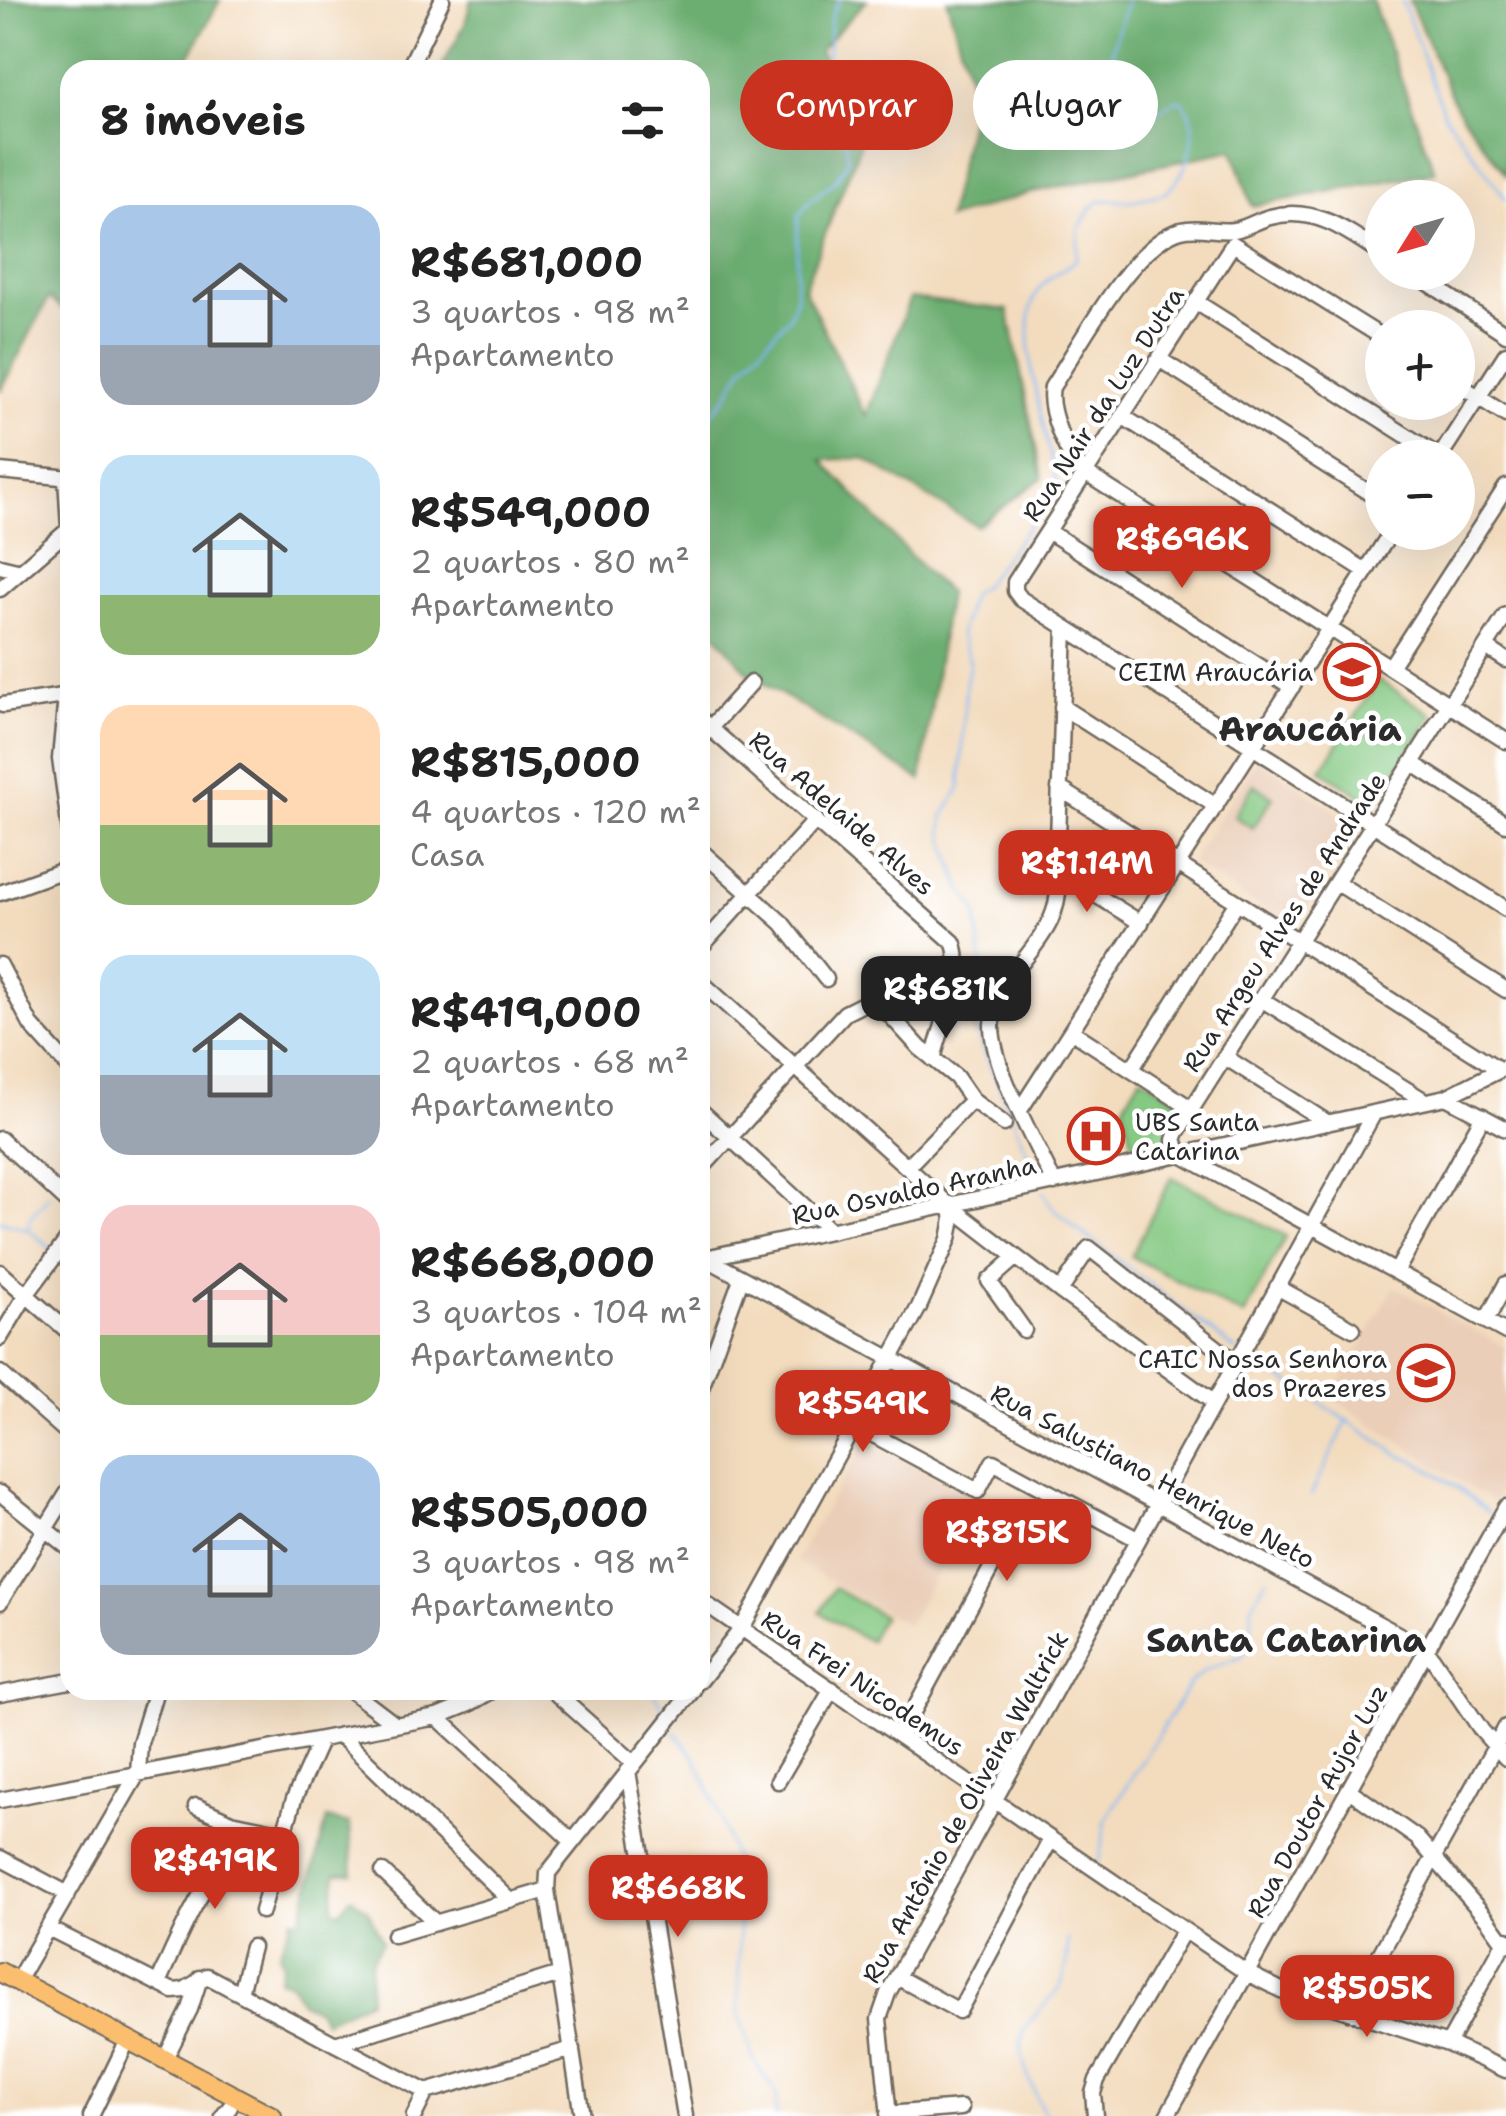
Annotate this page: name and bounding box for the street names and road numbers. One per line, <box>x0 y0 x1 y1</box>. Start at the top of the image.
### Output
street label: Rua Nair da Luz Dutra <box>1014 280 1192 528</box>
street label: Rua Adelaide Alves <box>742 723 942 903</box>
street label: Rua Argeu Alves de Andrade <box>1174 766 1394 1078</box>
street label: Rua Osvaldo Aranha <box>789 1147 1040 1232</box>
street label: Rua Salustiano Henrique Neto <box>985 1376 1321 1576</box>
street label: Rua Frei Nicodemus <box>755 1602 971 1764</box>
street label: Rua Antônio de Oliveira Waltrick <box>854 1625 1076 1989</box>
street label: Rua Doutor Aujor Luz <box>1239 1678 1395 1924</box>

